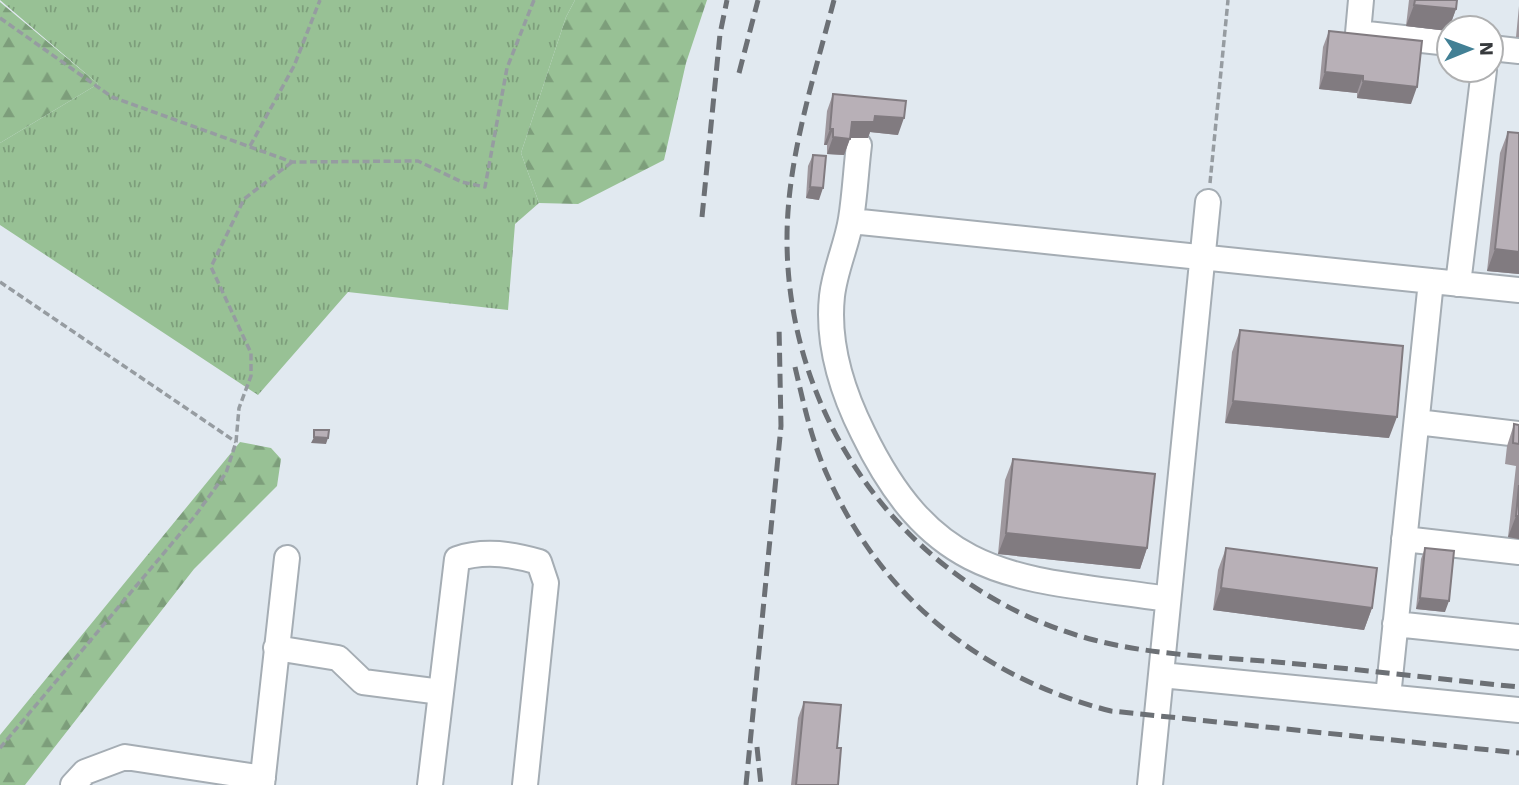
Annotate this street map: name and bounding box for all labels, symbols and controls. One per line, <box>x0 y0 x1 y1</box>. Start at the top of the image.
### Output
north arrow <box>1435 14 1505 84</box>
text: N <box>1475 41 1498 56</box>

